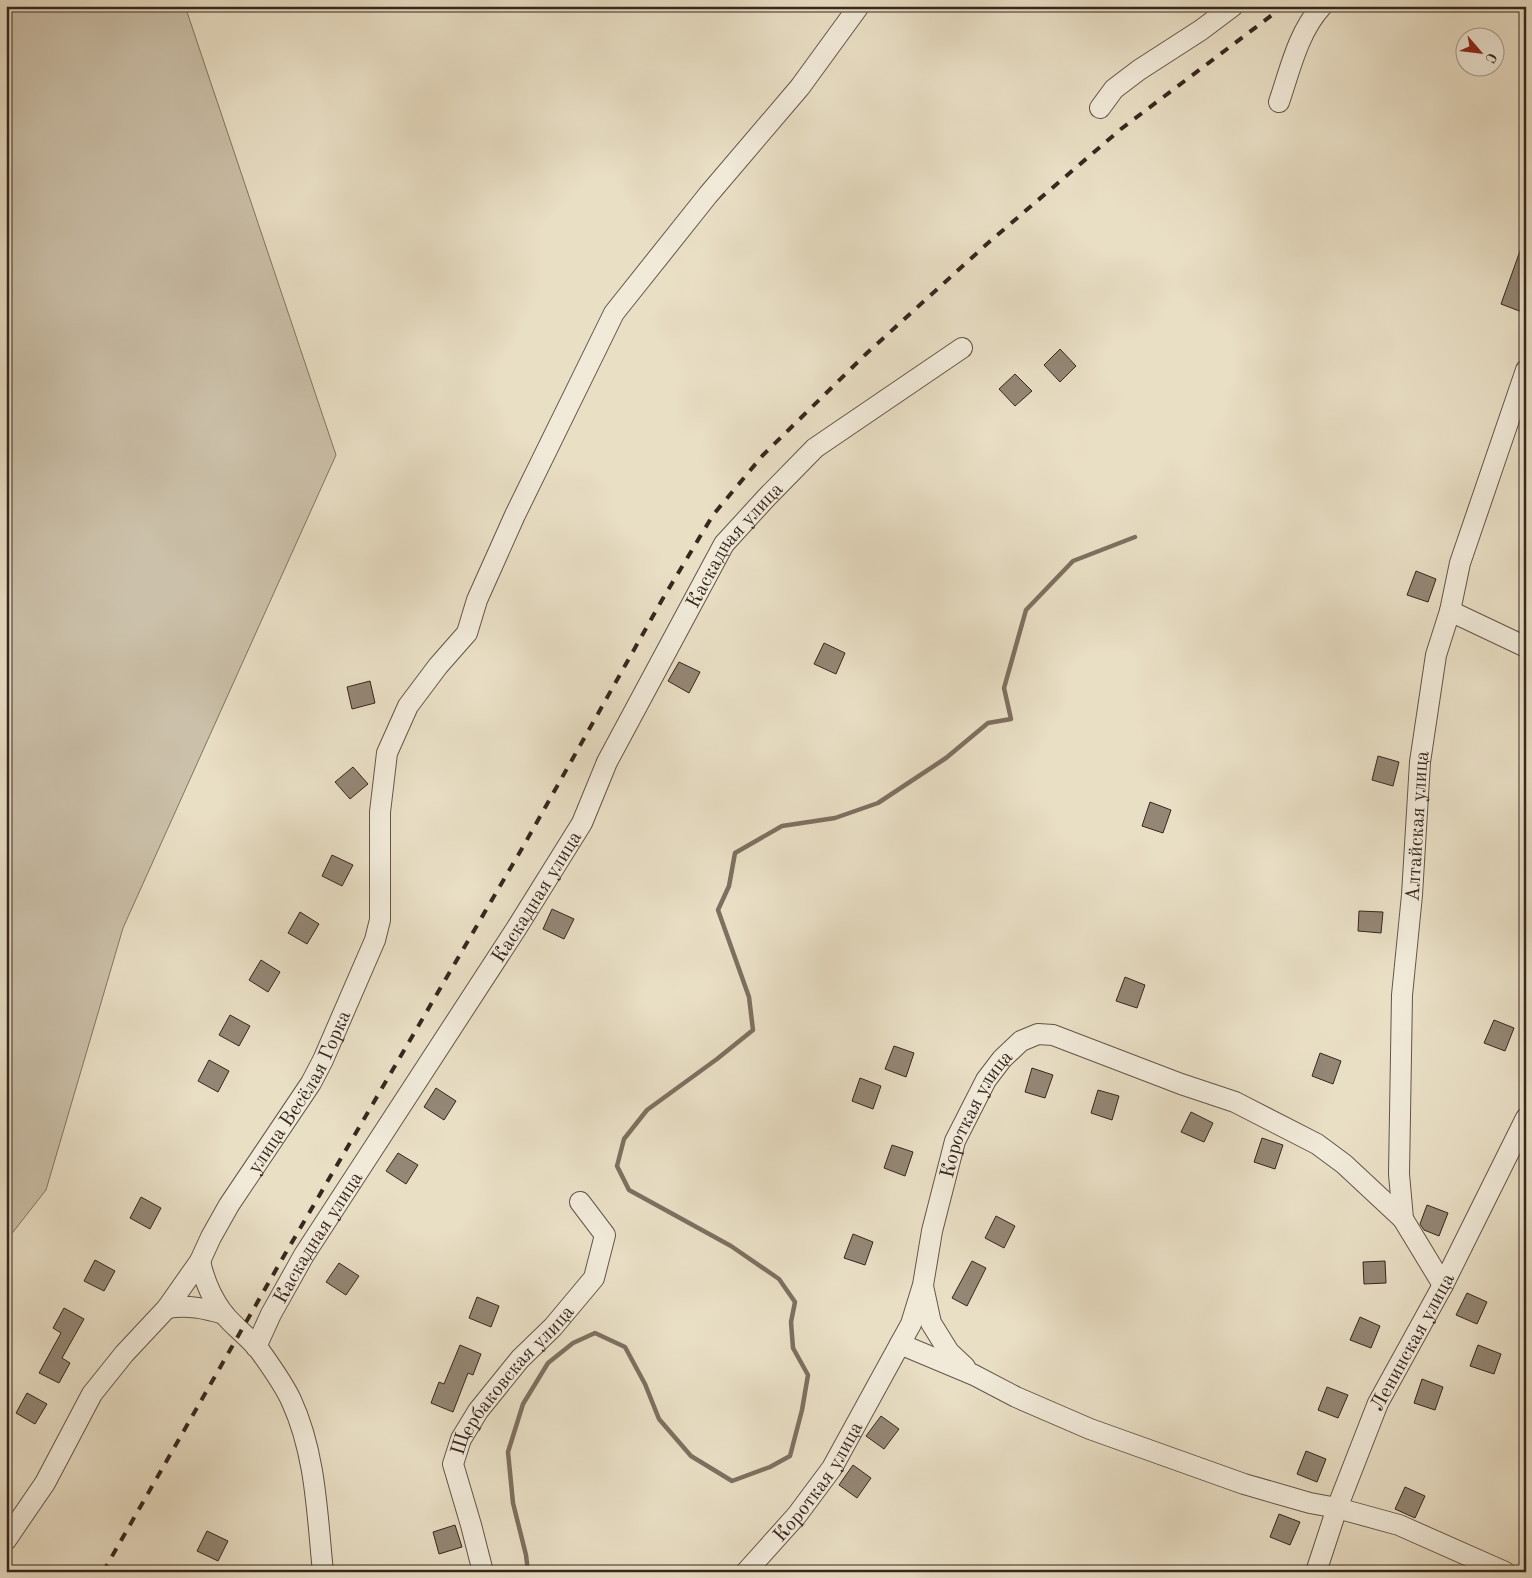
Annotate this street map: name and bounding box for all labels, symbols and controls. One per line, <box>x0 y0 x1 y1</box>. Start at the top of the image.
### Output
north arrow <box>1454 28 1504 78</box>
text: С <box>1482 50 1499 65</box>
street label: Каскадная улица <box>684 479 787 612</box>
street label: Алтайская улица <box>1404 749 1434 902</box>
street label: Каскадная улица <box>489 828 586 967</box>
street label: улица Весёлая Горка <box>245 1008 355 1178</box>
street label: Короткая улица <box>938 1047 1017 1180</box>
street label: Каскадная улица <box>271 1169 367 1307</box>
street label: Ленинская улица <box>1368 1271 1459 1415</box>
street label: Щербаковская улица <box>449 1302 579 1458</box>
street label: Короткая улица <box>770 1419 867 1546</box>

